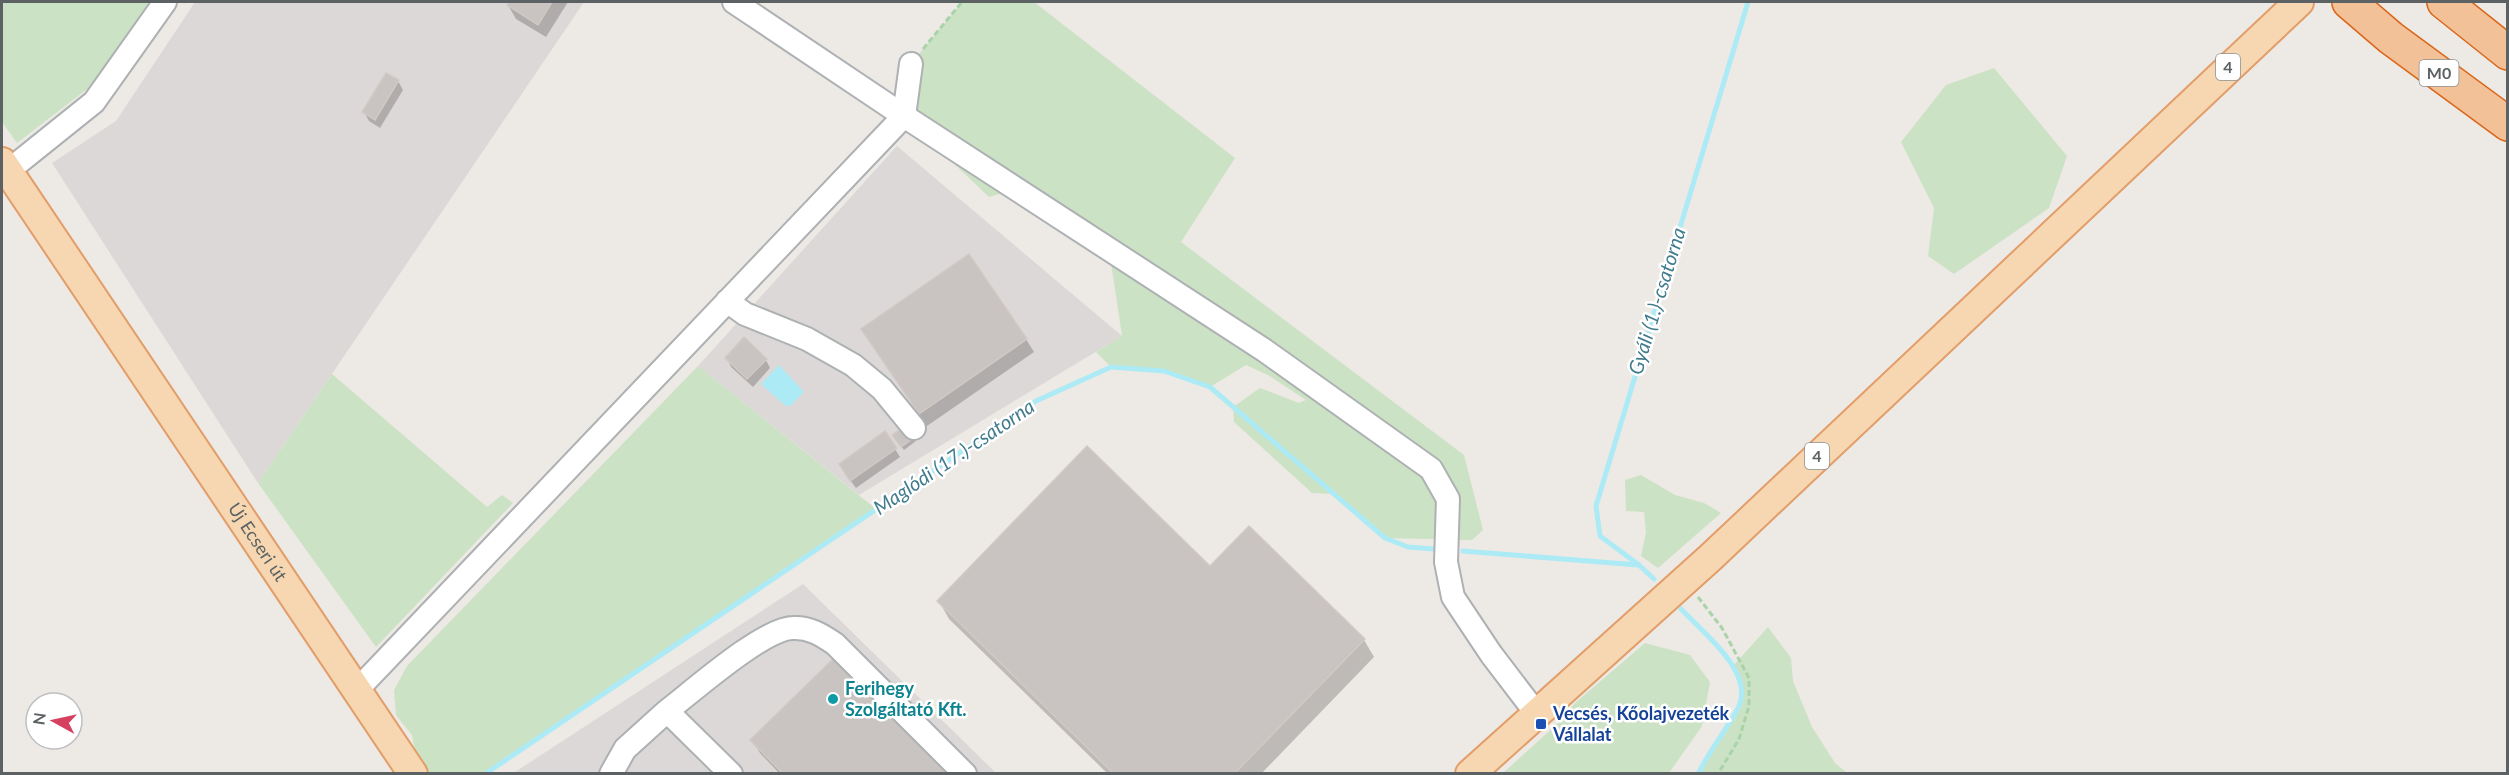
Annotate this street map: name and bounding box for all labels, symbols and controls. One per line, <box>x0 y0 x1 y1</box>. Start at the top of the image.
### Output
road number: 4 <box>2216 54 2240 80</box>
road number: M0 <box>2420 60 2458 86</box>
water label: Gyáli (1.)-csatorna <box>1622 224 1690 377</box>
water label: Maglódi (17.)-csatorna <box>868 393 1039 519</box>
road number: 4 <box>1805 443 1829 469</box>
street label: Új Ecseri út <box>224 498 293 586</box>
place label: Ferihegy Szolgáltató Kft. <box>845 677 967 720</box>
north arrow <box>24 691 84 751</box>
marker: Ferihegy Szolgáltató Kft. <box>826 692 840 706</box>
place label: Vecsés, Kőolajvezeték Vállalat <box>1552 702 1730 745</box>
text: N <box>28 711 49 726</box>
marker: Vecsés, Kőolajvezeték Vállalat <box>1534 717 1548 731</box>

